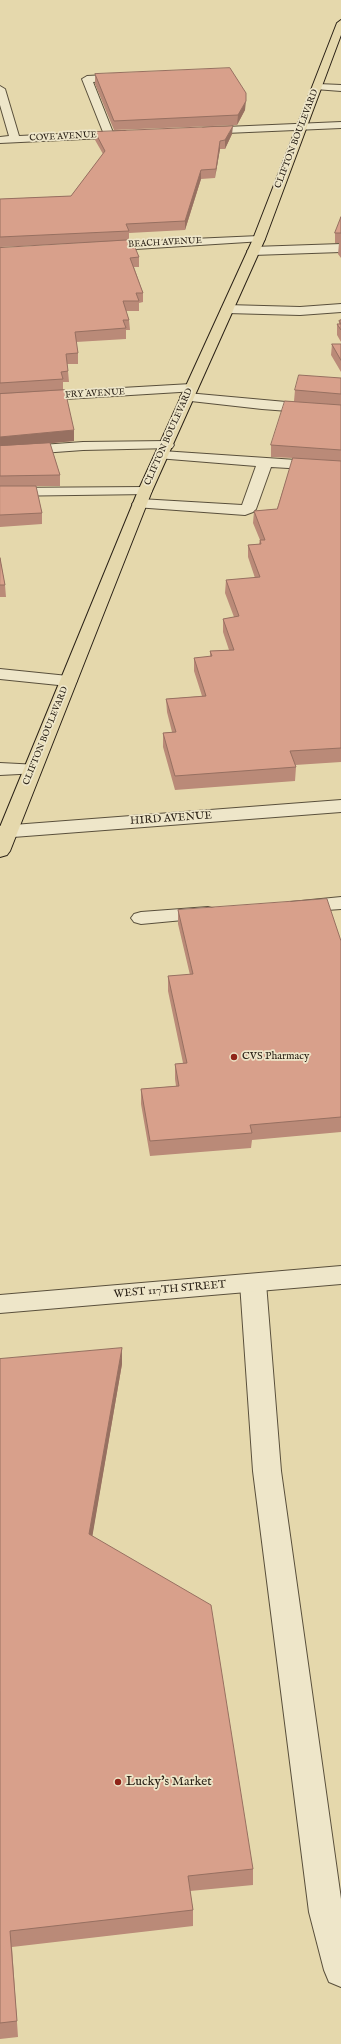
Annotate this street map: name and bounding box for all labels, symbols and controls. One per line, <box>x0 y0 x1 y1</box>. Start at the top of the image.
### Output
street label: CLIFTON BOULEVARD <box>273 88 321 190</box>
street label: COVE AVENUE <box>29 130 97 144</box>
street label: BEACH AVENUE <box>128 236 202 250</box>
street label: FRY AVENUE <box>65 387 125 401</box>
street label: CLIFTON BOULEVARD <box>143 387 195 487</box>
street label: CLIFTON BOULEVARD <box>21 685 71 787</box>
street label: HIRD AVENUE <box>130 810 212 828</box>
place label: CVS Pharmacy <box>242 1050 309 1064</box>
marker: CVS Pharmacy <box>229 1052 239 1062</box>
street label: WEST 117TH STREET <box>113 1279 227 1301</box>
place label: Lucky's Market <box>126 1774 212 1790</box>
marker: Lucky's Market <box>113 1777 123 1787</box>

